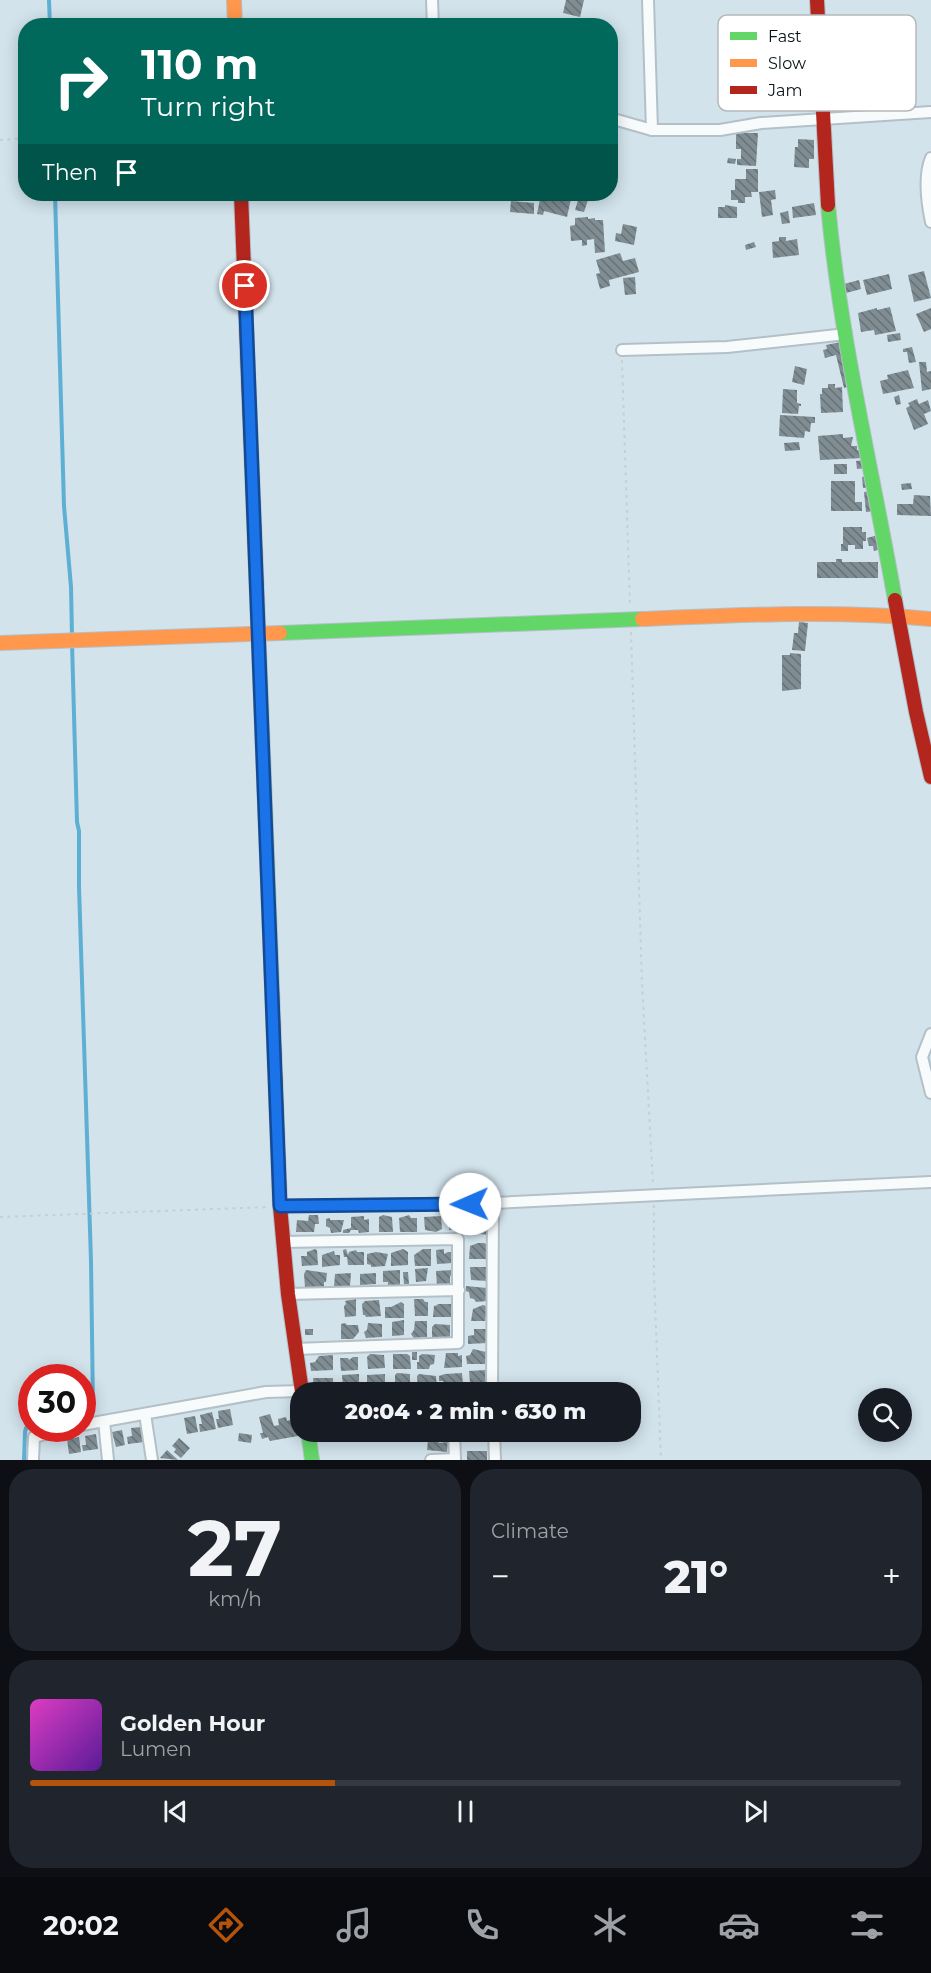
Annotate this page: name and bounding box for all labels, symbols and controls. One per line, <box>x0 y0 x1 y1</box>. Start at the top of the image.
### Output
legend <box>718 15 916 111</box>
text: Fast <box>768 27 802 46</box>
text: 110 m <box>141 38 258 90</box>
icon: right <box>42 42 120 120</box>
text: Slow <box>768 54 806 73</box>
text: Jam <box>767 81 802 100</box>
text: Turn right <box>141 90 276 123</box>
icon: arrive <box>110 156 143 189</box>
text: Then <box>42 159 98 186</box>
pin <box>219 260 270 311</box>
icon: arrive <box>228 269 261 302</box>
position arrow <box>438 1172 502 1236</box>
speed limit sign: 30 <box>18 1364 96 1442</box>
map controls <box>858 1388 912 1442</box>
button: search <box>858 1388 912 1442</box>
text: 20:04 · 2 min · 630 m <box>345 1398 586 1425</box>
text: 27 <box>188 1500 282 1596</box>
text: Climate <box>491 1519 569 1543</box>
text: 21° <box>664 1549 728 1604</box>
text: − <box>491 1556 510 1596</box>
text: + <box>882 1556 901 1596</box>
text: km/h <box>208 1587 262 1611</box>
text: Golden Hour <box>120 1710 265 1737</box>
text: Lumen <box>120 1737 192 1761</box>
icon: previous <box>159 1795 192 1828</box>
icon: pause <box>449 1795 482 1828</box>
icon: next <box>739 1795 772 1828</box>
icon: directions <box>205 1904 247 1946</box>
icon: music <box>333 1904 375 1946</box>
icon: phone <box>461 1904 503 1946</box>
icon: climate <box>589 1904 631 1946</box>
icon: car <box>718 1904 760 1946</box>
icon: filters <box>846 1904 888 1946</box>
text: 20:02 <box>43 1909 119 1942</box>

